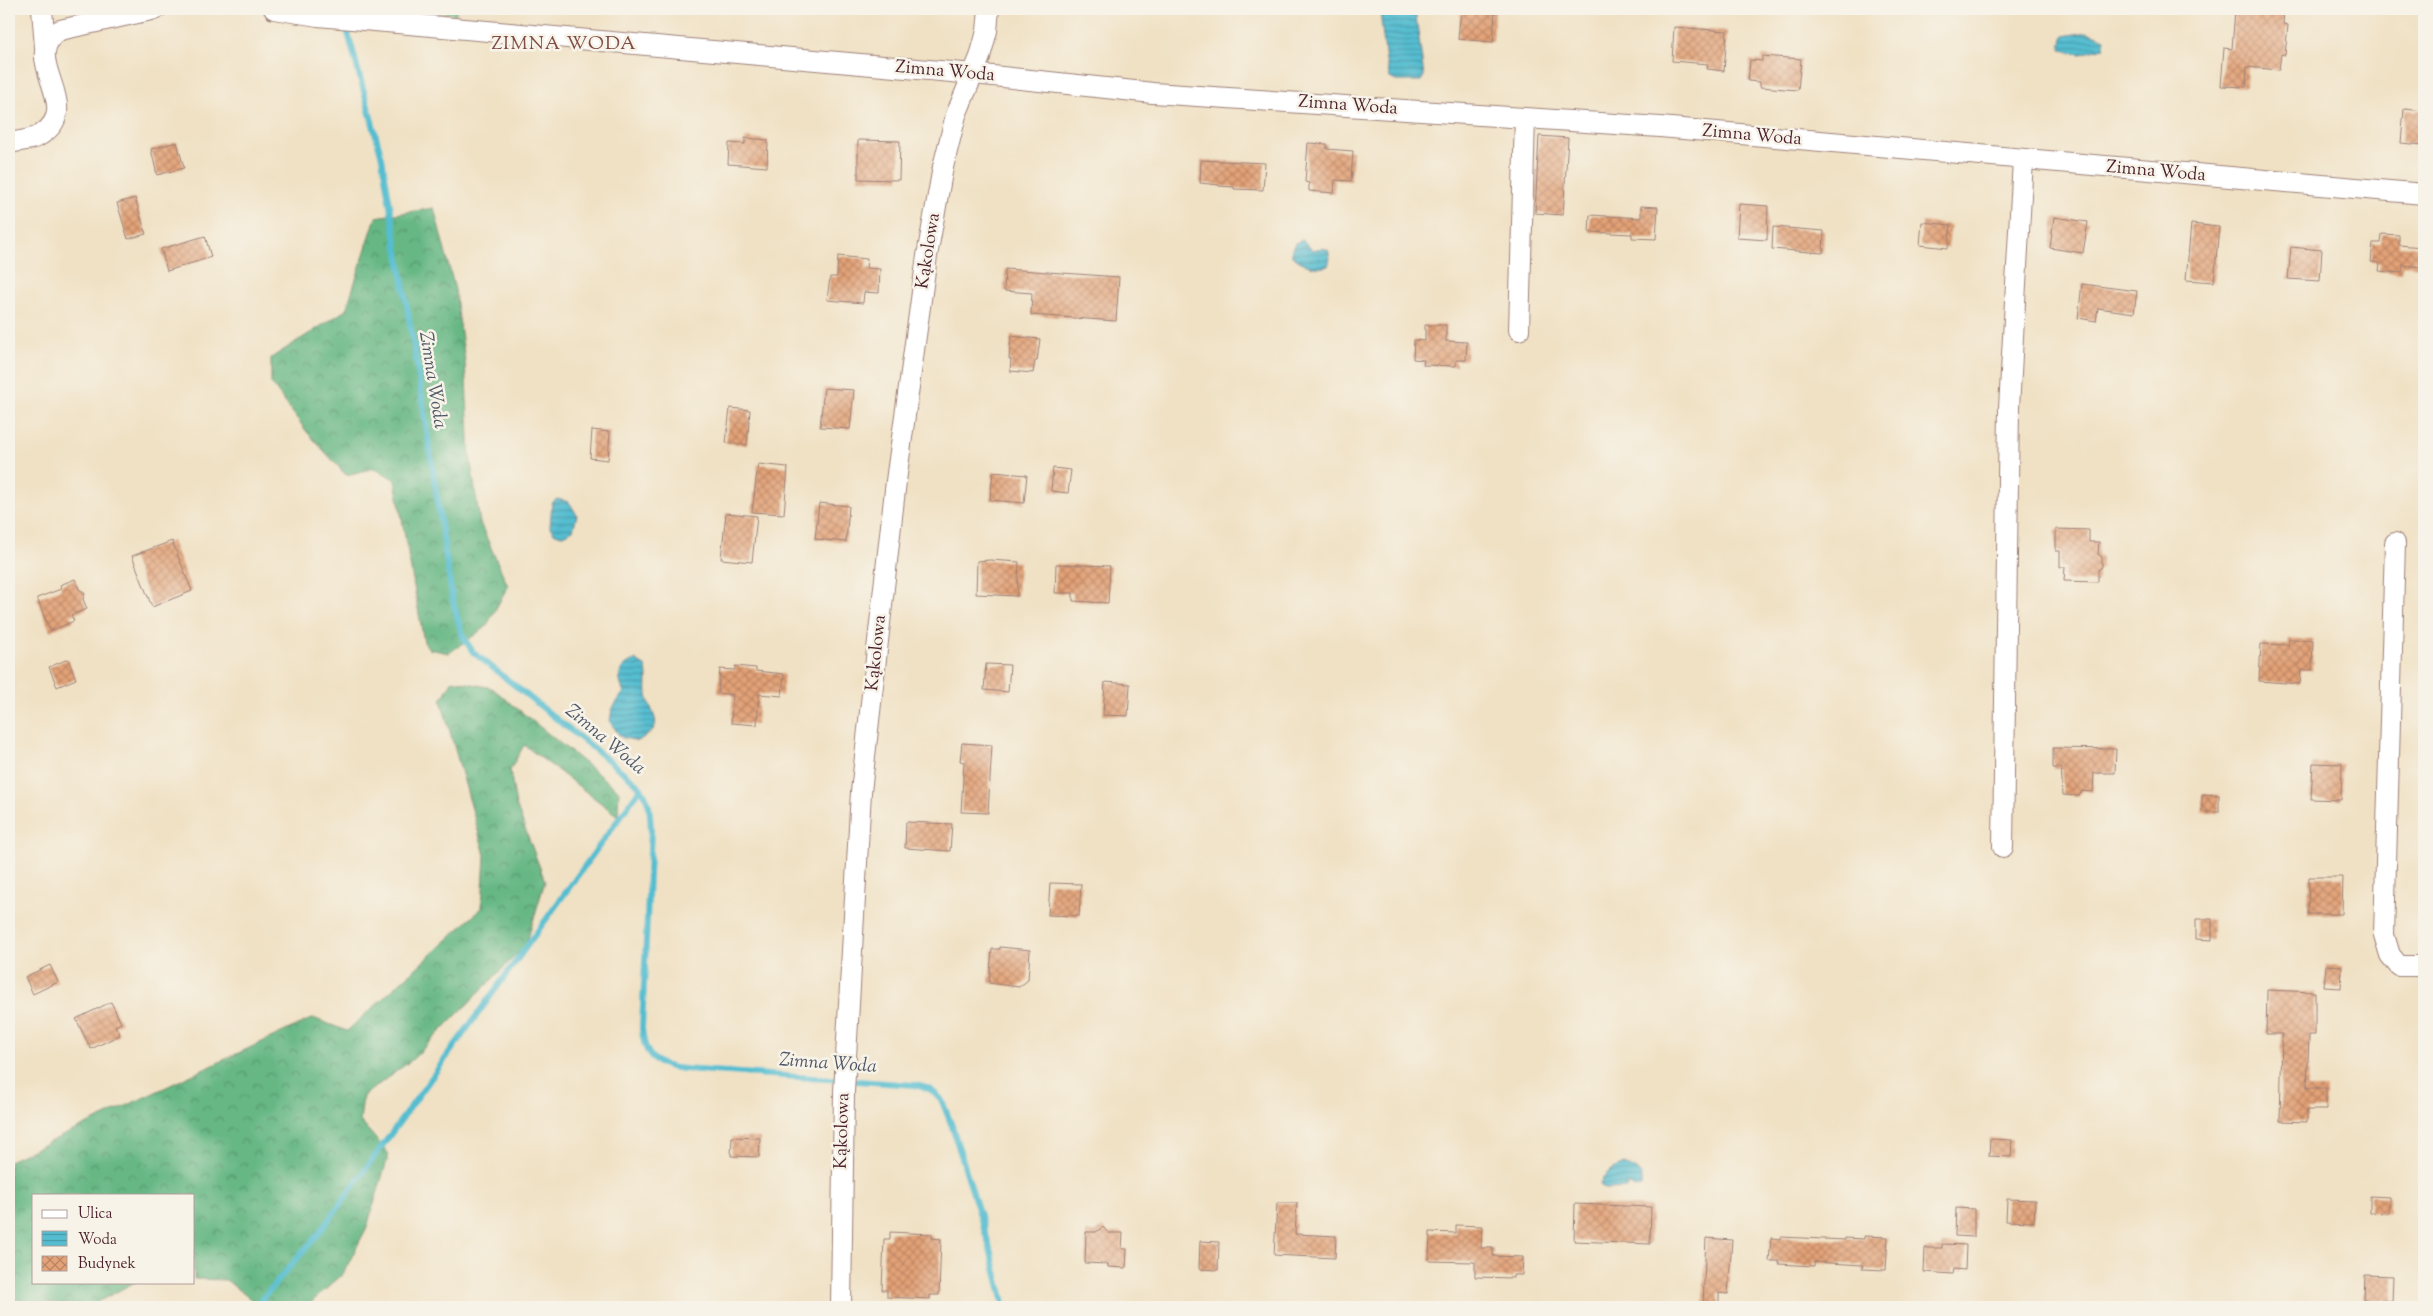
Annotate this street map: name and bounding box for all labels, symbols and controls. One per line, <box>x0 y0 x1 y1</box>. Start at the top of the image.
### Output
district label: ZIMNA WODA <box>491 31 637 58</box>
street label: Zimna Woda <box>894 55 996 89</box>
street label: Zimna Woda <box>1297 90 1399 122</box>
street label: Zimna Woda <box>1701 119 1803 153</box>
street label: Zimna Woda <box>2105 155 2207 189</box>
street label: Kąkolowa <box>910 211 948 291</box>
water label: Zimna Woda <box>411 329 453 431</box>
street label: Kąkolowa <box>860 614 894 692</box>
water label: Zimna Woda <box>559 698 651 782</box>
water label: Zimna Woda <box>778 1047 878 1081</box>
street label: Kąkolowa <box>829 1092 857 1170</box>
legend <box>32 1194 195 1284</box>
text: Ulica <box>78 1204 112 1225</box>
text: Woda <box>78 1230 117 1251</box>
text: Budynek <box>78 1254 136 1275</box>

